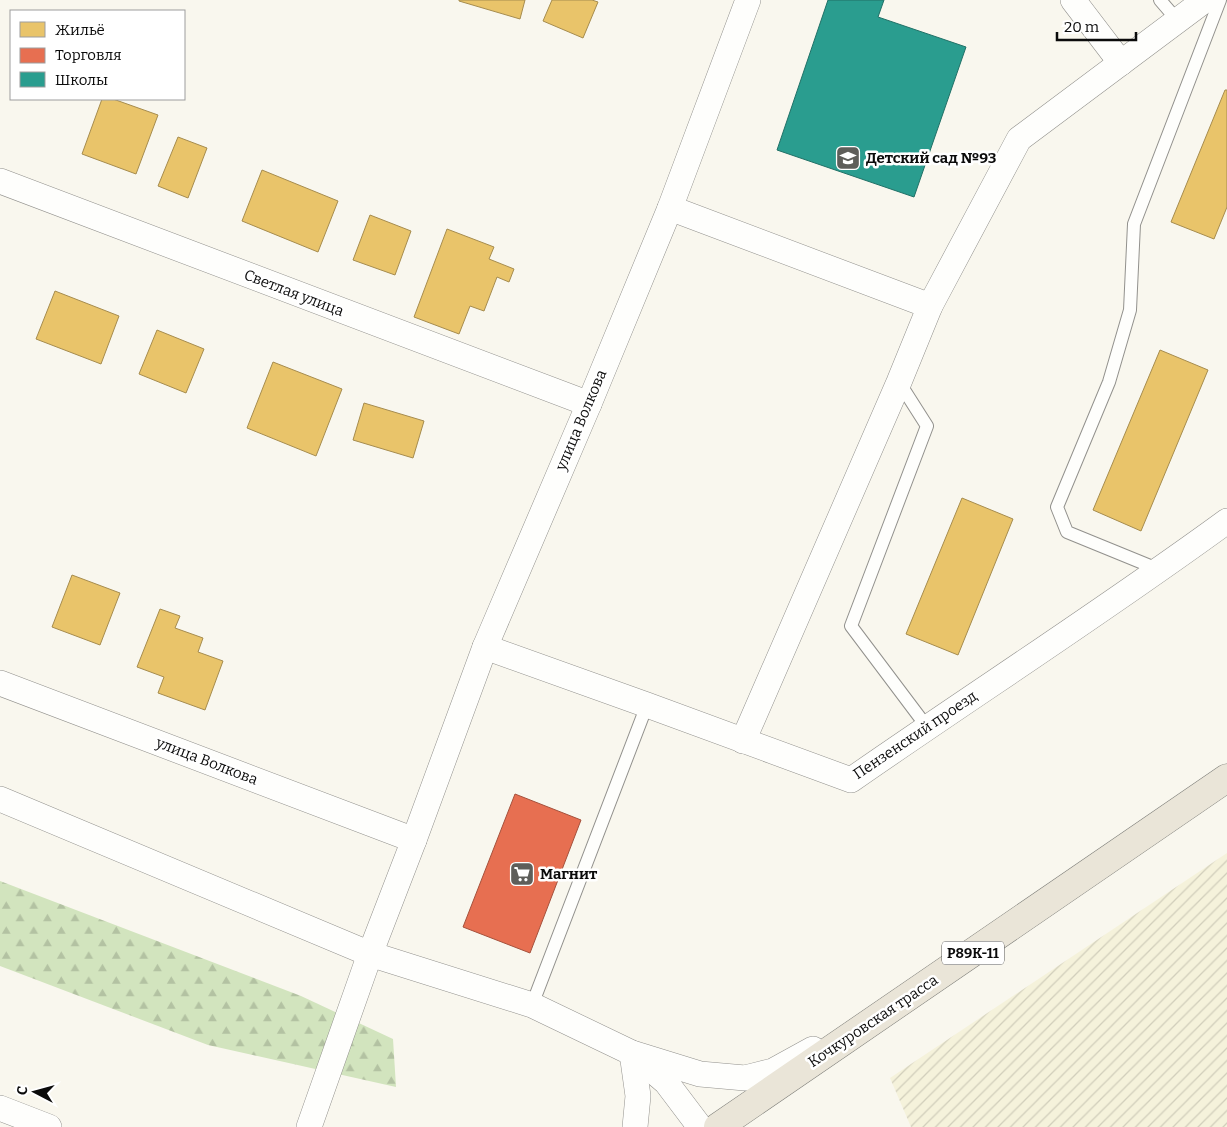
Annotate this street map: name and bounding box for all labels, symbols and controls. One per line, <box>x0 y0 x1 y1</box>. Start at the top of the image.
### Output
legend <box>10 10 185 100</box>
scale bar <box>1057 10 1136 42</box>
text: 20 m <box>1064 18 1100 36</box>
text: Жильё <box>55 21 105 39</box>
text: Торговля <box>55 46 122 64</box>
text: Школы <box>55 71 108 89</box>
school or university icon: Детский сад №93 <box>835 145 861 171</box>
place label: Детский сад №93 <box>866 149 997 167</box>
street label: Светлая улица <box>242 266 346 320</box>
street label: улица Волкова <box>551 367 610 474</box>
street label: Пензенский проезд <box>850 687 980 783</box>
street label: улица Волкова <box>153 733 260 789</box>
supermarket icon: Магнит <box>509 861 535 887</box>
place label: Магнит <box>540 865 598 883</box>
road number: Р89К-11 <box>942 941 1004 964</box>
street label: Кочкуровская трасса <box>805 971 941 1071</box>
north arrow <box>10 1067 60 1117</box>
text: С <box>14 1085 31 1096</box>

